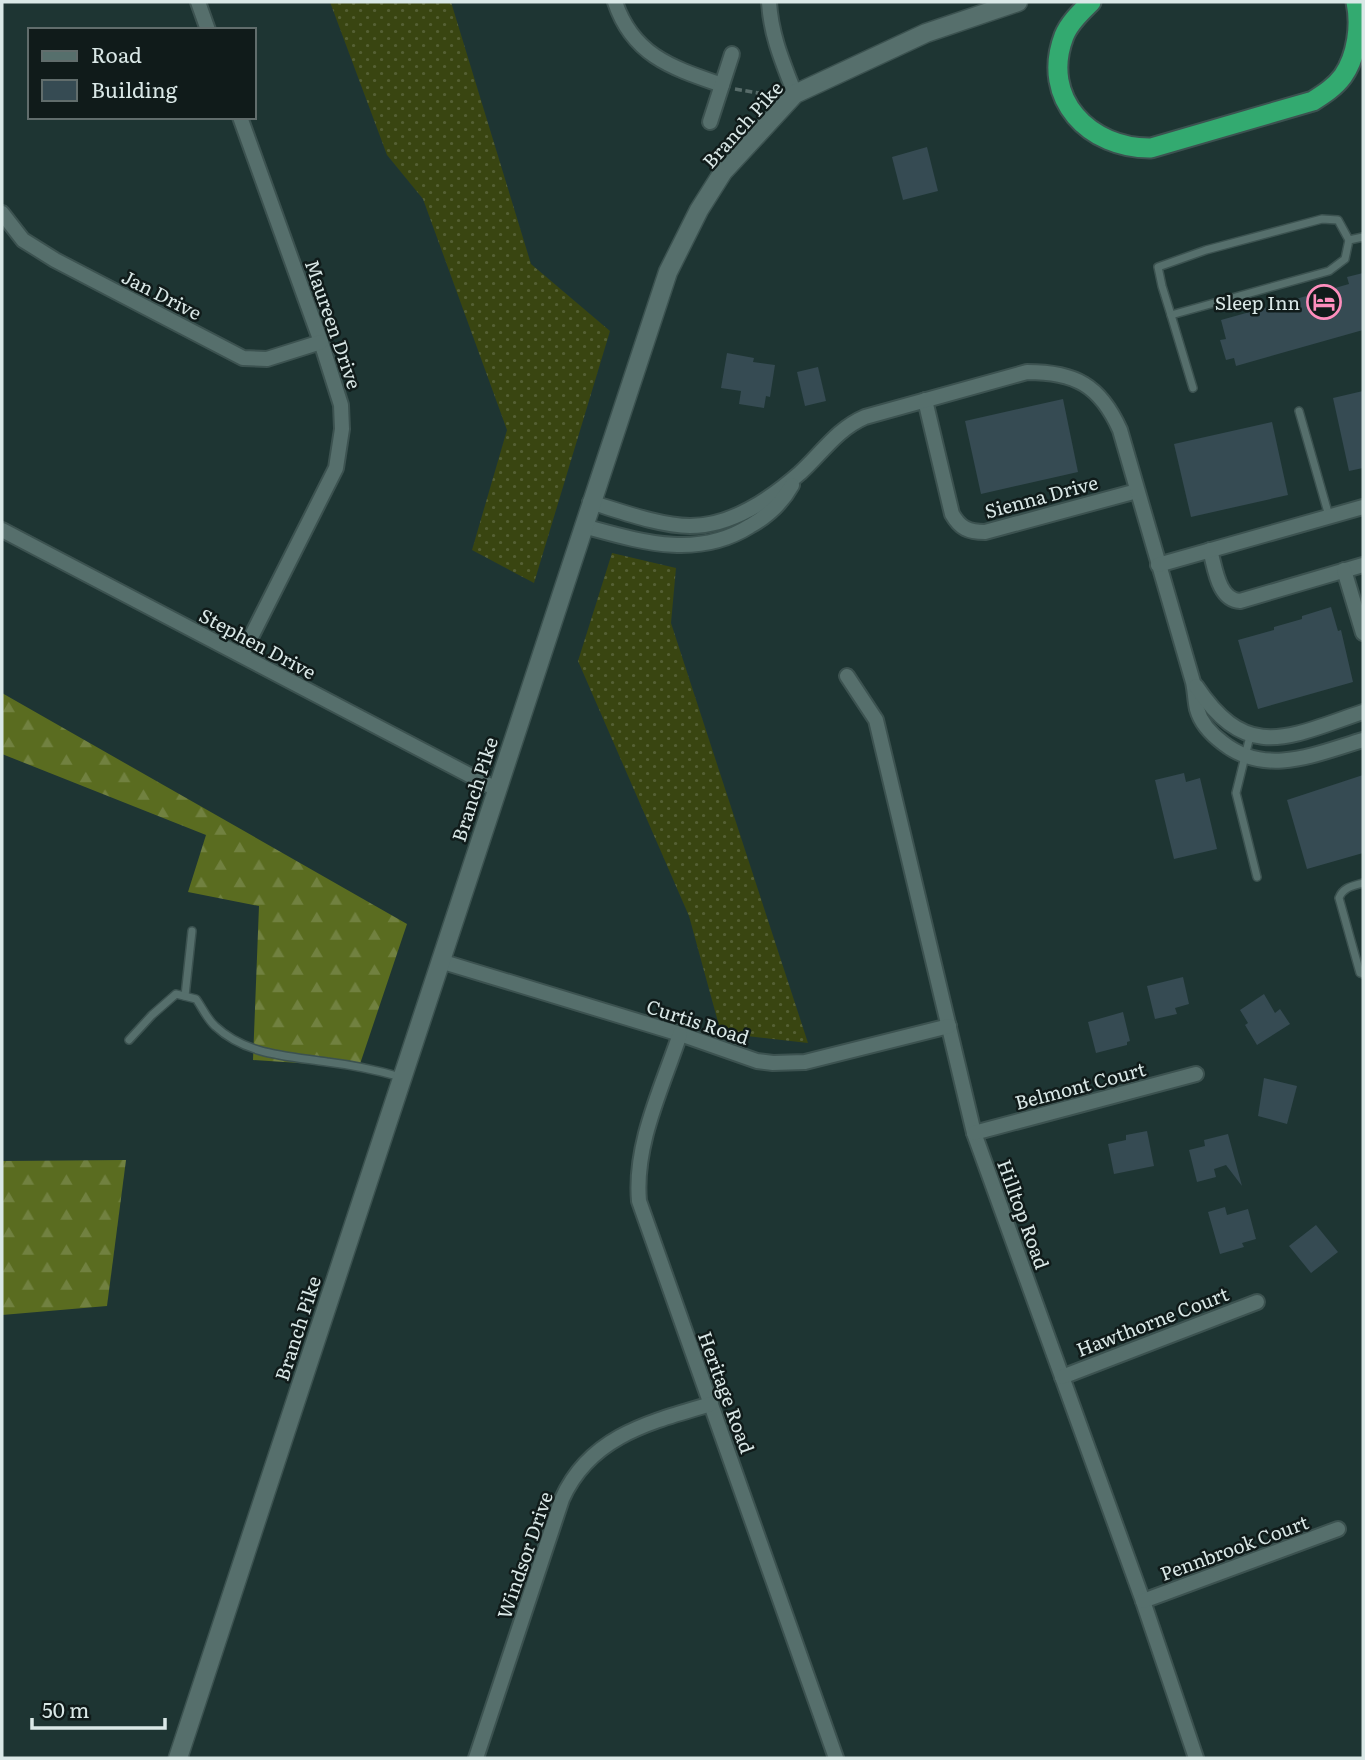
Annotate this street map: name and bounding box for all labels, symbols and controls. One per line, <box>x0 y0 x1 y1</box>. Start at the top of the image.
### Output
legend <box>28 28 256 119</box>
text: Road <box>91 38 142 69</box>
text: Building <box>91 73 178 104</box>
street label: Branch Pike <box>695 74 789 174</box>
street label: Maureen Drive <box>299 256 369 393</box>
street label: Jan Drive <box>117 262 207 326</box>
hotel icon: Sleep Inn <box>1305 283 1343 321</box>
place label: Sleep Inn <box>1215 288 1300 316</box>
street label: Sienna Drive <box>981 467 1101 525</box>
street label: Stephen Drive <box>195 601 321 686</box>
street label: Branch Pike <box>444 733 504 845</box>
street label: Curtis Road <box>643 991 753 1051</box>
street label: Belmont Court <box>1012 1054 1149 1116</box>
street label: Hilltop Road <box>991 1155 1057 1273</box>
street label: Branch Pike <box>267 1272 327 1384</box>
street label: Hawthorne Court <box>1072 1279 1232 1363</box>
street label: Heritage Road <box>692 1327 762 1457</box>
street label: Windsor Drive <box>489 1487 559 1622</box>
street label: Pennbrook Court <box>1156 1507 1312 1587</box>
scale bar <box>32 1686 164 1730</box>
text: 50 m <box>42 1693 89 1724</box>

